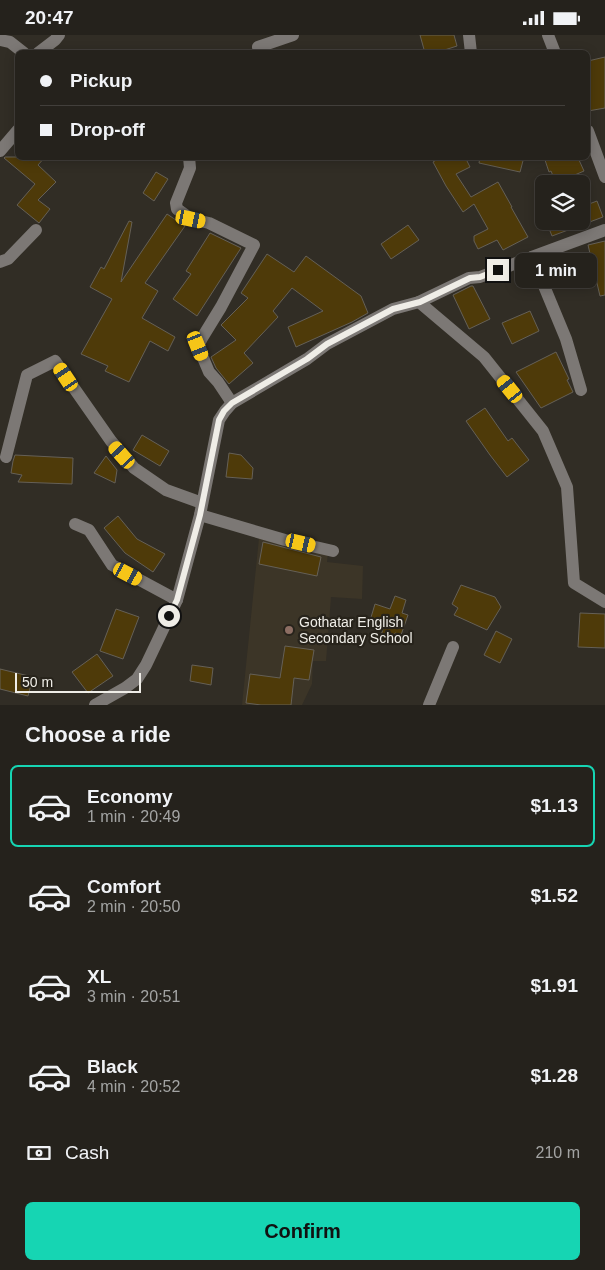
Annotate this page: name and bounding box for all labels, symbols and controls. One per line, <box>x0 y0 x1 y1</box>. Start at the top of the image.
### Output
text: 20:47 <box>25 7 74 28</box>
text: Pickup <box>70 70 132 91</box>
text: Drop-off <box>70 119 145 140</box>
map controls <box>535 175 590 230</box>
button: layers <box>535 175 590 230</box>
car <box>174 209 207 229</box>
callout: 1 min <box>516 253 598 287</box>
route end <box>487 259 509 281</box>
text: 1 min <box>535 262 577 279</box>
car <box>185 329 210 363</box>
car <box>51 360 80 394</box>
car <box>494 373 525 405</box>
car <box>106 439 137 471</box>
car <box>284 532 317 554</box>
car <box>111 560 144 588</box>
route start <box>158 605 180 627</box>
place label: Gothatar English Secondary School <box>299 614 413 646</box>
marker: Gothatar English Secondary School <box>283 624 295 636</box>
scale bar <box>15 670 141 693</box>
text: 50 m <box>22 674 53 690</box>
text: Choose a ride <box>25 722 170 747</box>
icon: car <box>27 784 72 829</box>
text: Economy <box>87 786 173 807</box>
text: $1.13 <box>530 795 578 816</box>
text: 1 min · 20:49 <box>87 808 180 825</box>
icon: car <box>27 874 72 919</box>
text: Comfort <box>87 876 161 897</box>
text: $1.52 <box>530 885 578 906</box>
text: 2 min · 20:50 <box>87 898 180 915</box>
icon: car <box>27 964 72 1009</box>
text: XL <box>87 966 111 987</box>
text: $1.91 <box>530 975 578 996</box>
text: 3 min · 20:51 <box>87 988 180 1005</box>
icon: car <box>27 1054 72 1099</box>
text: Black <box>87 1056 138 1077</box>
text: $1.28 <box>530 1065 578 1086</box>
text: 4 min · 20:52 <box>87 1078 180 1095</box>
icon: cash <box>25 1139 53 1167</box>
text: Cash <box>65 1142 109 1163</box>
text: 210 m <box>536 1144 580 1161</box>
button: Confirm <box>25 1202 580 1260</box>

